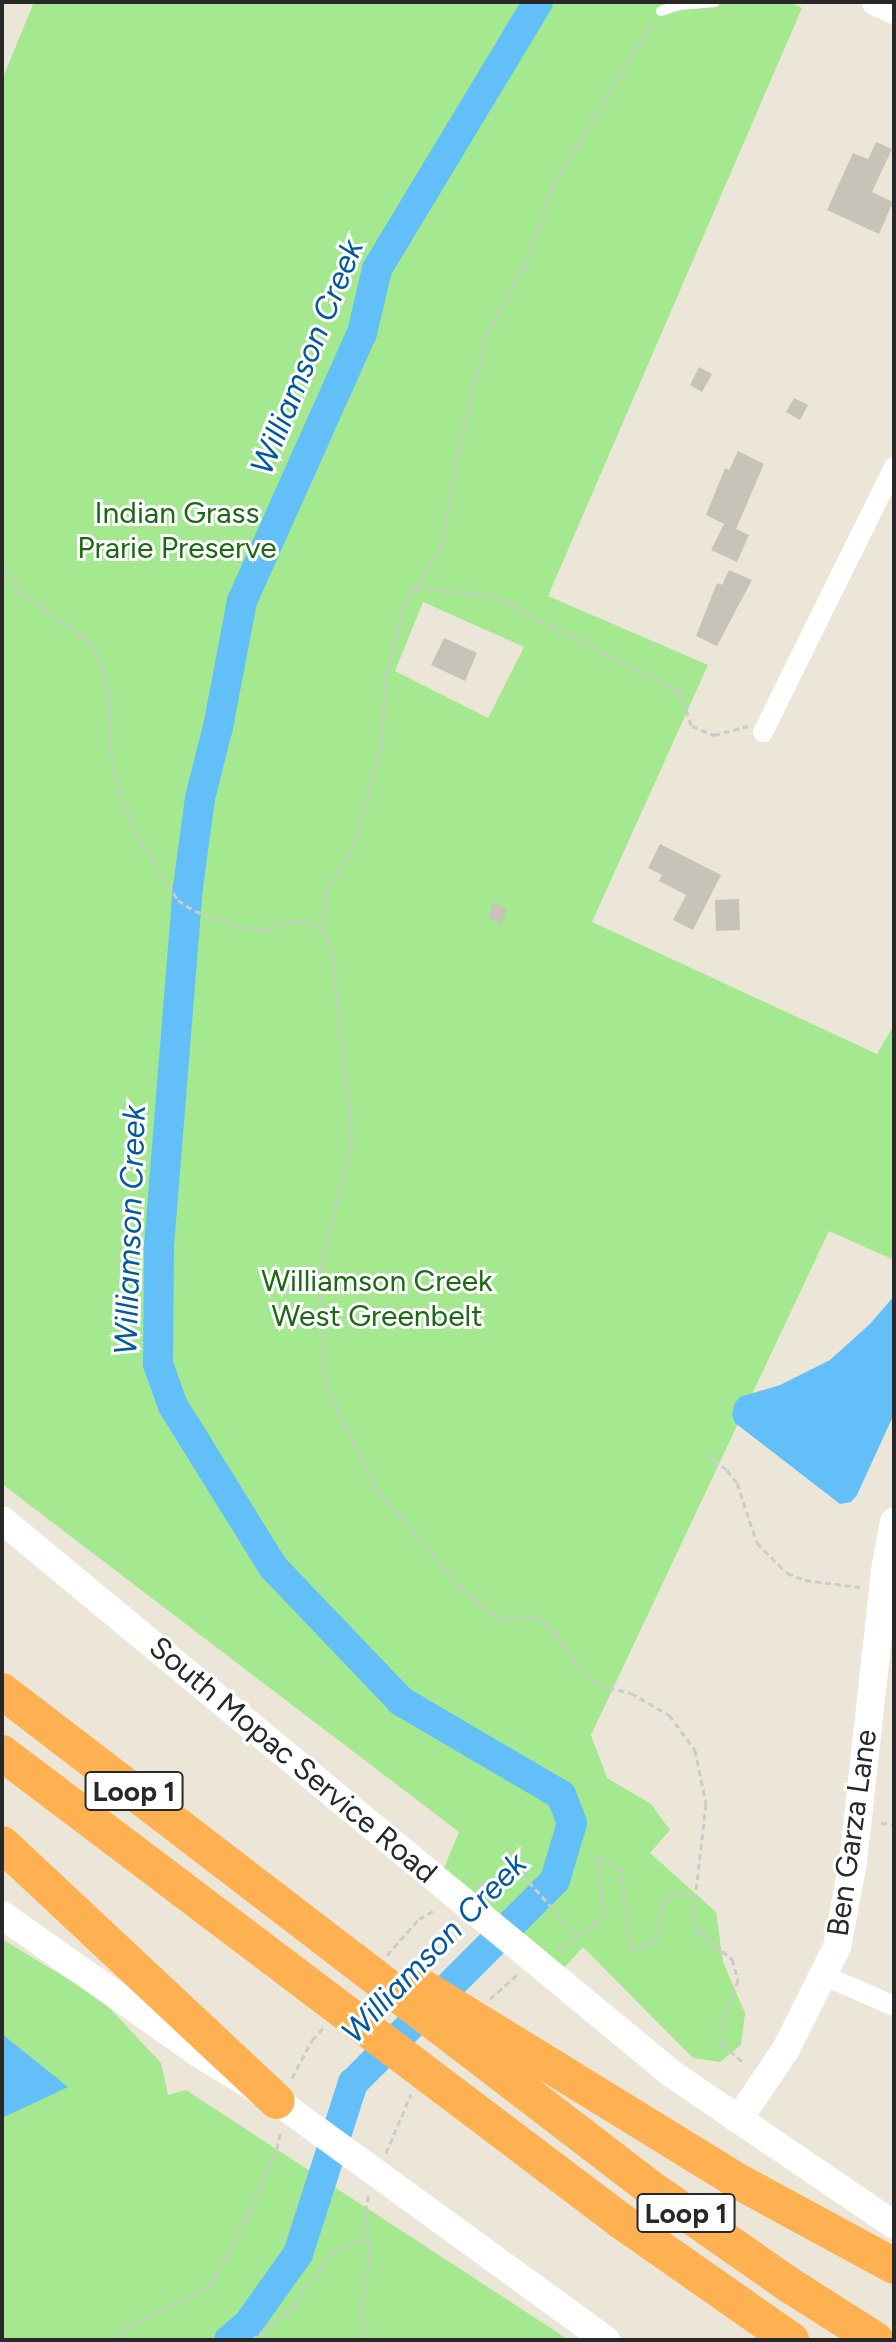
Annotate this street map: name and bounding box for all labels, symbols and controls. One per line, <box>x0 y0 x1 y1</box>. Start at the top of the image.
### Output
water label: Williamson Creek <box>242 234 372 480</box>
park label: Indian Grass Prarie Preserve <box>77 495 277 566</box>
water label: Williamson Creek <box>106 1105 154 1355</box>
park label: Williamson Creek West Greenbelt <box>261 1263 493 1334</box>
street label: South Mopac Service Road <box>142 1629 444 1891</box>
street label: Ben Garza Lane <box>820 1727 884 1939</box>
road number: Loop 1 <box>84 1767 184 1815</box>
water label: Williamson Creek <box>333 1845 535 2051</box>
road number: Loop 1 <box>636 2189 736 2237</box>

